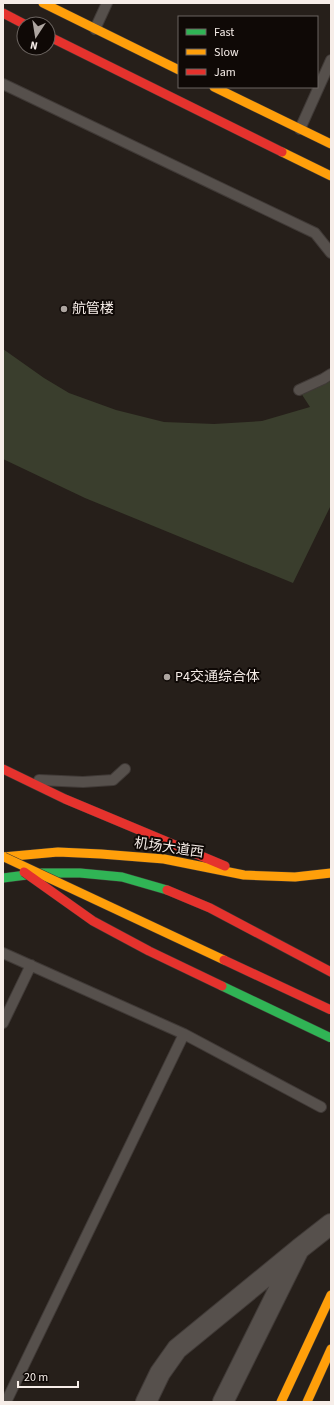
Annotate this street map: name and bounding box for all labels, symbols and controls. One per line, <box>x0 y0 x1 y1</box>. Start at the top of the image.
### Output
north arrow <box>16 16 56 56</box>
legend <box>178 16 318 88</box>
text: Fast <box>214 24 234 41</box>
text: N <box>29 37 39 53</box>
text: Slow <box>214 44 239 61</box>
text: Jam <box>214 64 236 81</box>
place label: 航管楼 <box>72 299 114 319</box>
marker: 航管楼 <box>59 304 69 314</box>
place label: P4交通综合体 <box>175 667 260 687</box>
marker: P4交通综合体 <box>162 672 172 682</box>
street label: 机场大道西 <box>133 833 205 863</box>
scale bar <box>18 1363 78 1389</box>
text: 20 m <box>24 1369 48 1386</box>

